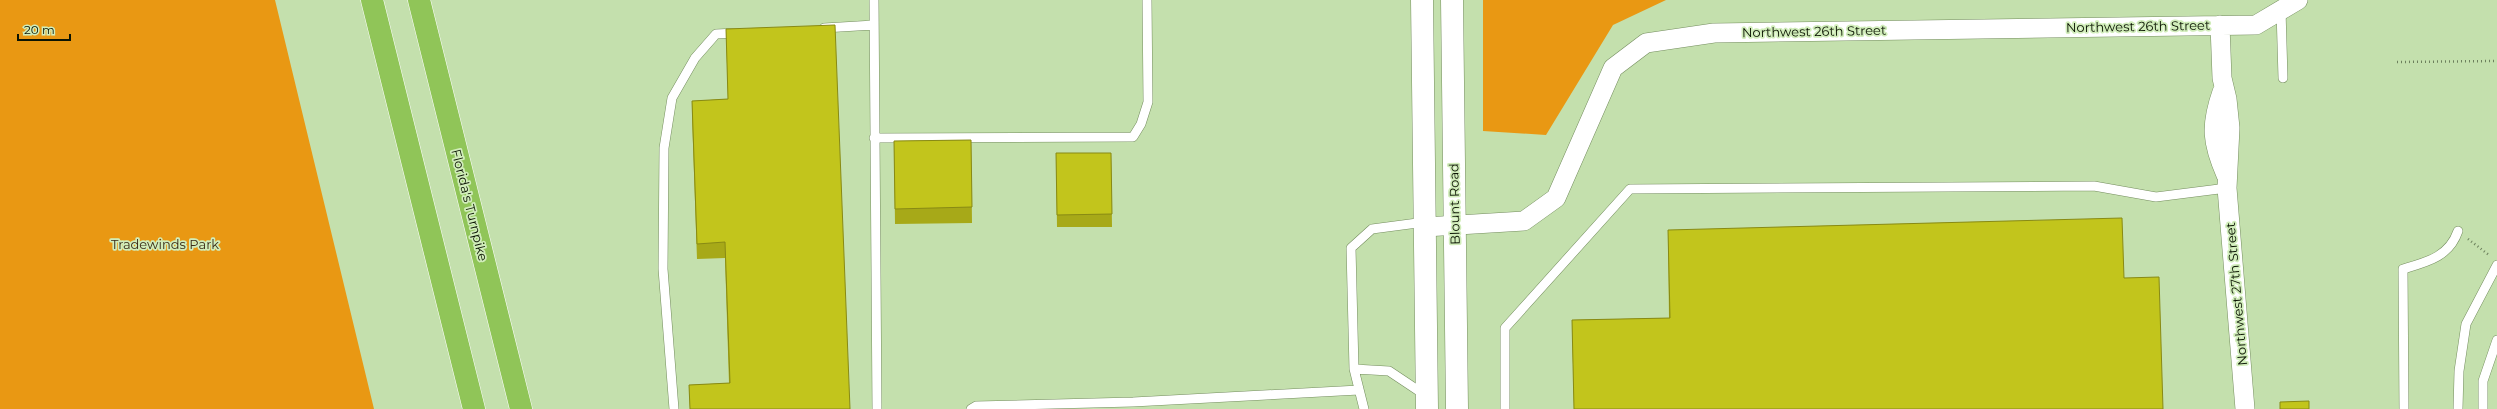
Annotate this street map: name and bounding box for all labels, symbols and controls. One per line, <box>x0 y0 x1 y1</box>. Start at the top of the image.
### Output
scale bar <box>18 16 70 42</box>
street label: Northwest 26th Street <box>2066 17 2210 35</box>
text: 20 m <box>24 22 55 37</box>
street label: Northwest 26th Street <box>1742 22 1886 40</box>
street label: Florida's Turnpike <box>448 147 492 263</box>
street label: Blount Road <box>1445 163 1463 245</box>
street label: Northwest 27th Street <box>2222 222 2250 366</box>
park label: Tradewinds Park <box>111 236 219 252</box>

